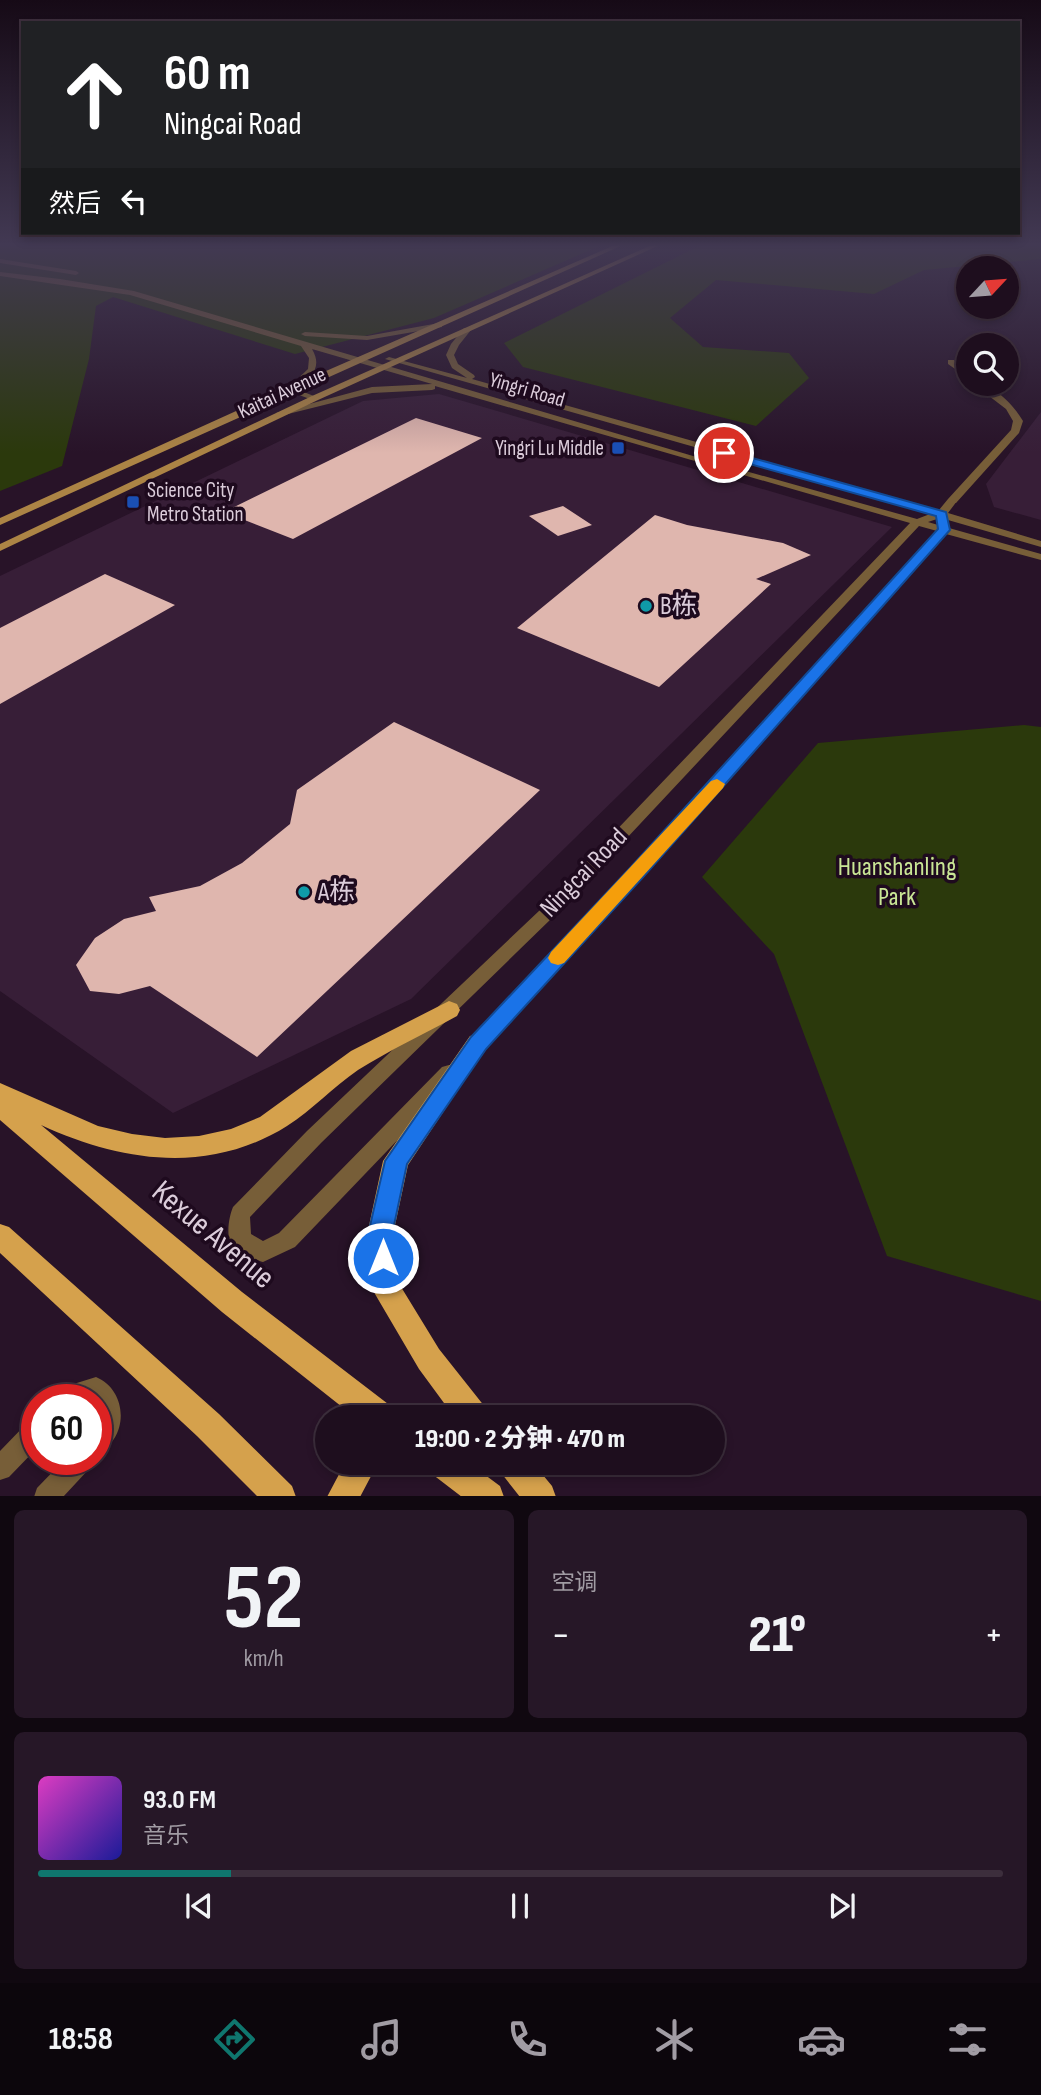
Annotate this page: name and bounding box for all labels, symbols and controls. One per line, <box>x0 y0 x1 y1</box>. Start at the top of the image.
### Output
text: 60 m <box>164 45 251 104</box>
icon: ahead <box>49 49 140 140</box>
text: Ningcai Road <box>164 105 302 144</box>
icon: left <box>115 182 153 220</box>
text: 然后 <box>49 189 101 220</box>
north arrow <box>956 256 1018 318</box>
map controls <box>956 256 1019 396</box>
button: search <box>956 333 1019 396</box>
street label: Kaitai Avenue <box>234 362 330 424</box>
street label: Yingri Road <box>486 367 568 413</box>
pin <box>694 423 754 483</box>
icon: arrive <box>705 434 743 472</box>
place label: Yingri Lu Middle <box>495 436 604 461</box>
marker: Yingri Lu Middle <box>610 440 626 456</box>
place label: Science City Metro Station <box>147 478 243 527</box>
marker: Science City Metro Station <box>125 494 141 510</box>
place label: B栋 <box>660 591 698 622</box>
marker: B栋 <box>638 598 654 614</box>
street label: Ningcai Road <box>534 822 634 924</box>
park label: Huanshanling Park <box>838 852 956 913</box>
place label: A栋 <box>317 877 355 908</box>
marker: A栋 <box>296 884 312 900</box>
street label: Kexue Avenue <box>144 1172 282 1298</box>
position arrow <box>346 1221 420 1295</box>
speed limit sign: 60 <box>21 1384 112 1475</box>
text: 19:00 · 2 分钟 · 470 m <box>415 1424 625 1455</box>
text: 52 <box>224 1545 304 1654</box>
text: 空调 <box>552 1569 598 1597</box>
text: 21° <box>748 1604 806 1667</box>
text: − <box>552 1613 570 1658</box>
text: + <box>984 1613 1003 1658</box>
text: km/h <box>244 1645 284 1673</box>
text: 93.0 FM <box>143 1785 216 1816</box>
text: 音乐 <box>143 1822 189 1850</box>
icon: previous <box>180 1887 218 1925</box>
icon: pause <box>501 1887 539 1925</box>
icon: next <box>823 1887 861 1925</box>
icon: directions <box>210 2015 259 2064</box>
icon: music <box>357 2015 406 2064</box>
icon: phone <box>503 2015 552 2064</box>
icon: climate <box>650 2015 699 2064</box>
icon: car <box>797 2015 846 2064</box>
icon: filters <box>943 2015 992 2064</box>
text: 18:58 <box>49 2020 113 2059</box>

